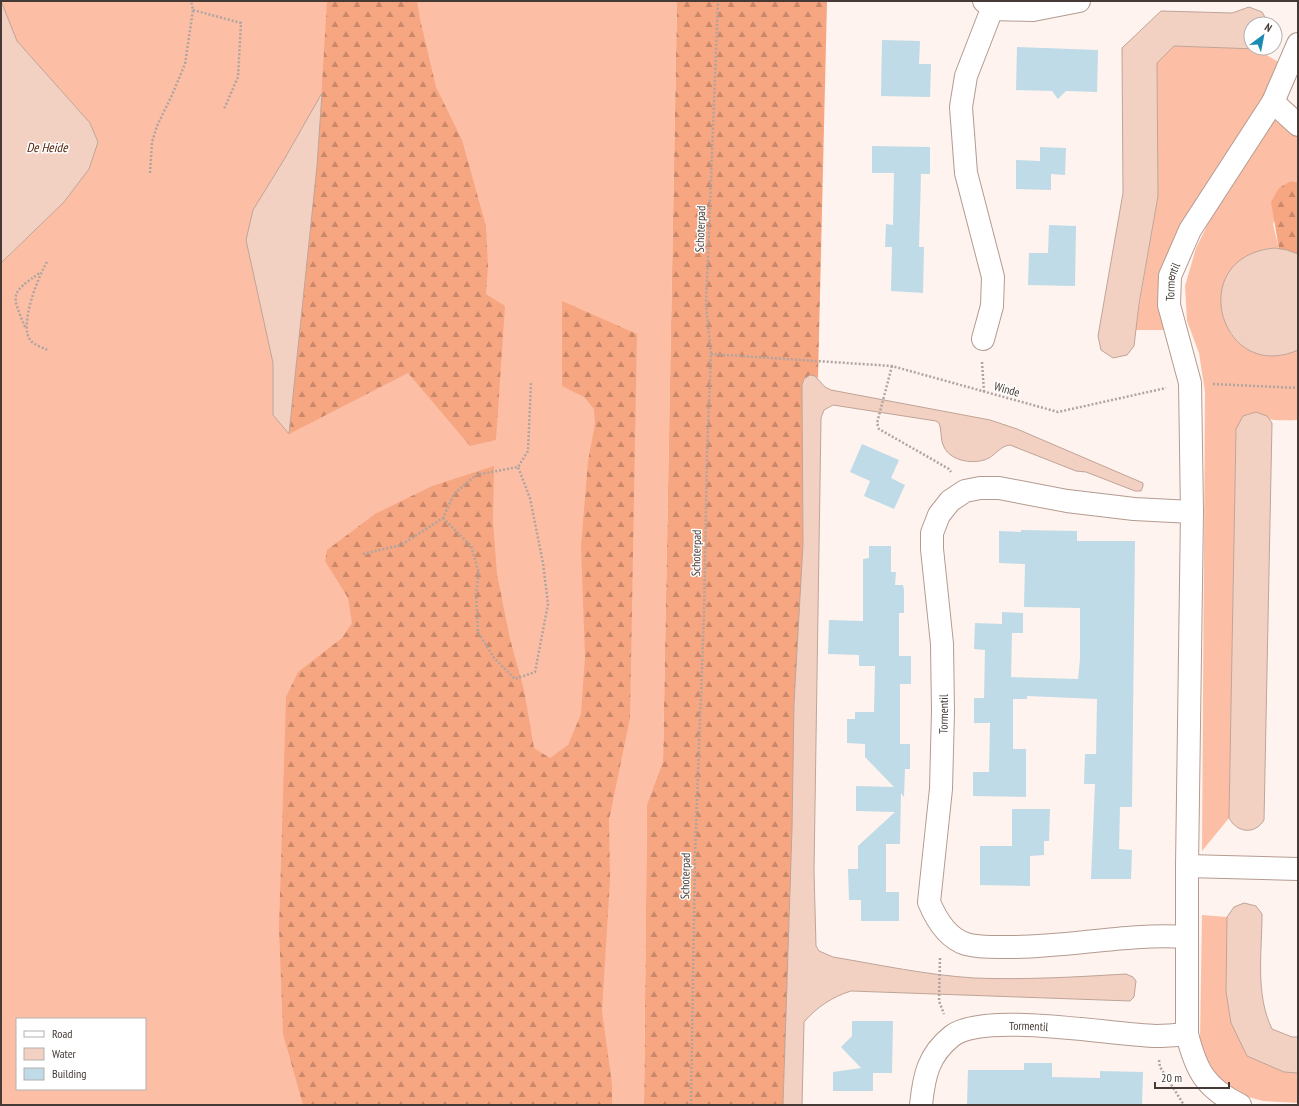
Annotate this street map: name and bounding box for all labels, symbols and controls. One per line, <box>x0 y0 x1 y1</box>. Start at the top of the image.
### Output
north arrow <box>1243 16 1283 56</box>
text: N <box>1262 20 1275 35</box>
water label: De Heide <box>26 139 69 156</box>
street label: Schoterpad <box>692 205 708 253</box>
street label: Tormentil <box>1162 260 1183 301</box>
street label: Winde <box>992 378 1022 400</box>
street label: Schoterpad <box>688 530 704 576</box>
street label: Tormentil <box>935 694 951 734</box>
street label: Schoterpad <box>677 853 693 899</box>
street label: Tormentil <box>1009 1017 1049 1034</box>
legend <box>16 1018 146 1090</box>
text: Road <box>52 1026 72 1041</box>
text: Water <box>52 1046 77 1061</box>
scale bar <box>1155 1064 1229 1090</box>
text: Building <box>52 1066 87 1081</box>
text: 20 m <box>1161 1070 1182 1085</box>

